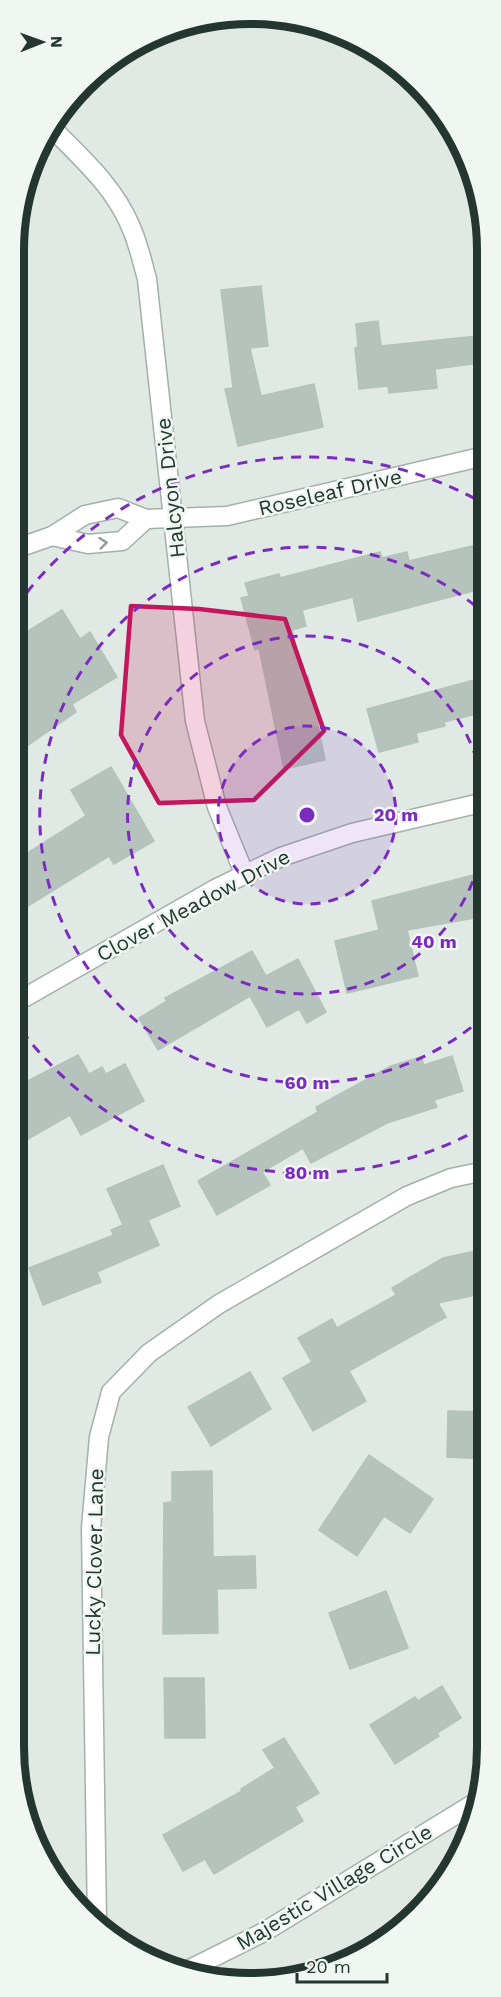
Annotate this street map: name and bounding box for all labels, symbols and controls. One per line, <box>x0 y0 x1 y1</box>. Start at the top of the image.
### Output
north arrow <box>12 12 72 72</box>
text: N <box>47 36 66 48</box>
street label: Halcyon Drive <box>150 417 190 559</box>
street label: Roseleaf Drive <box>256 463 404 521</box>
one-way arrow <box>98 537 107 550</box>
text: 20 m <box>374 804 418 825</box>
centre of rings <box>297 805 317 825</box>
street label: Clover Meadow Drive <box>92 843 294 967</box>
text: 40 m <box>411 931 457 952</box>
text: 60 m <box>285 1072 329 1093</box>
text: 80 m <box>285 1162 329 1183</box>
street label: Lucky Clover Lane <box>80 1468 108 1656</box>
street label: Majestic Village Circle <box>232 1819 436 1955</box>
scale bar <box>297 1946 387 1984</box>
text: 20 m <box>306 1956 351 1977</box>

